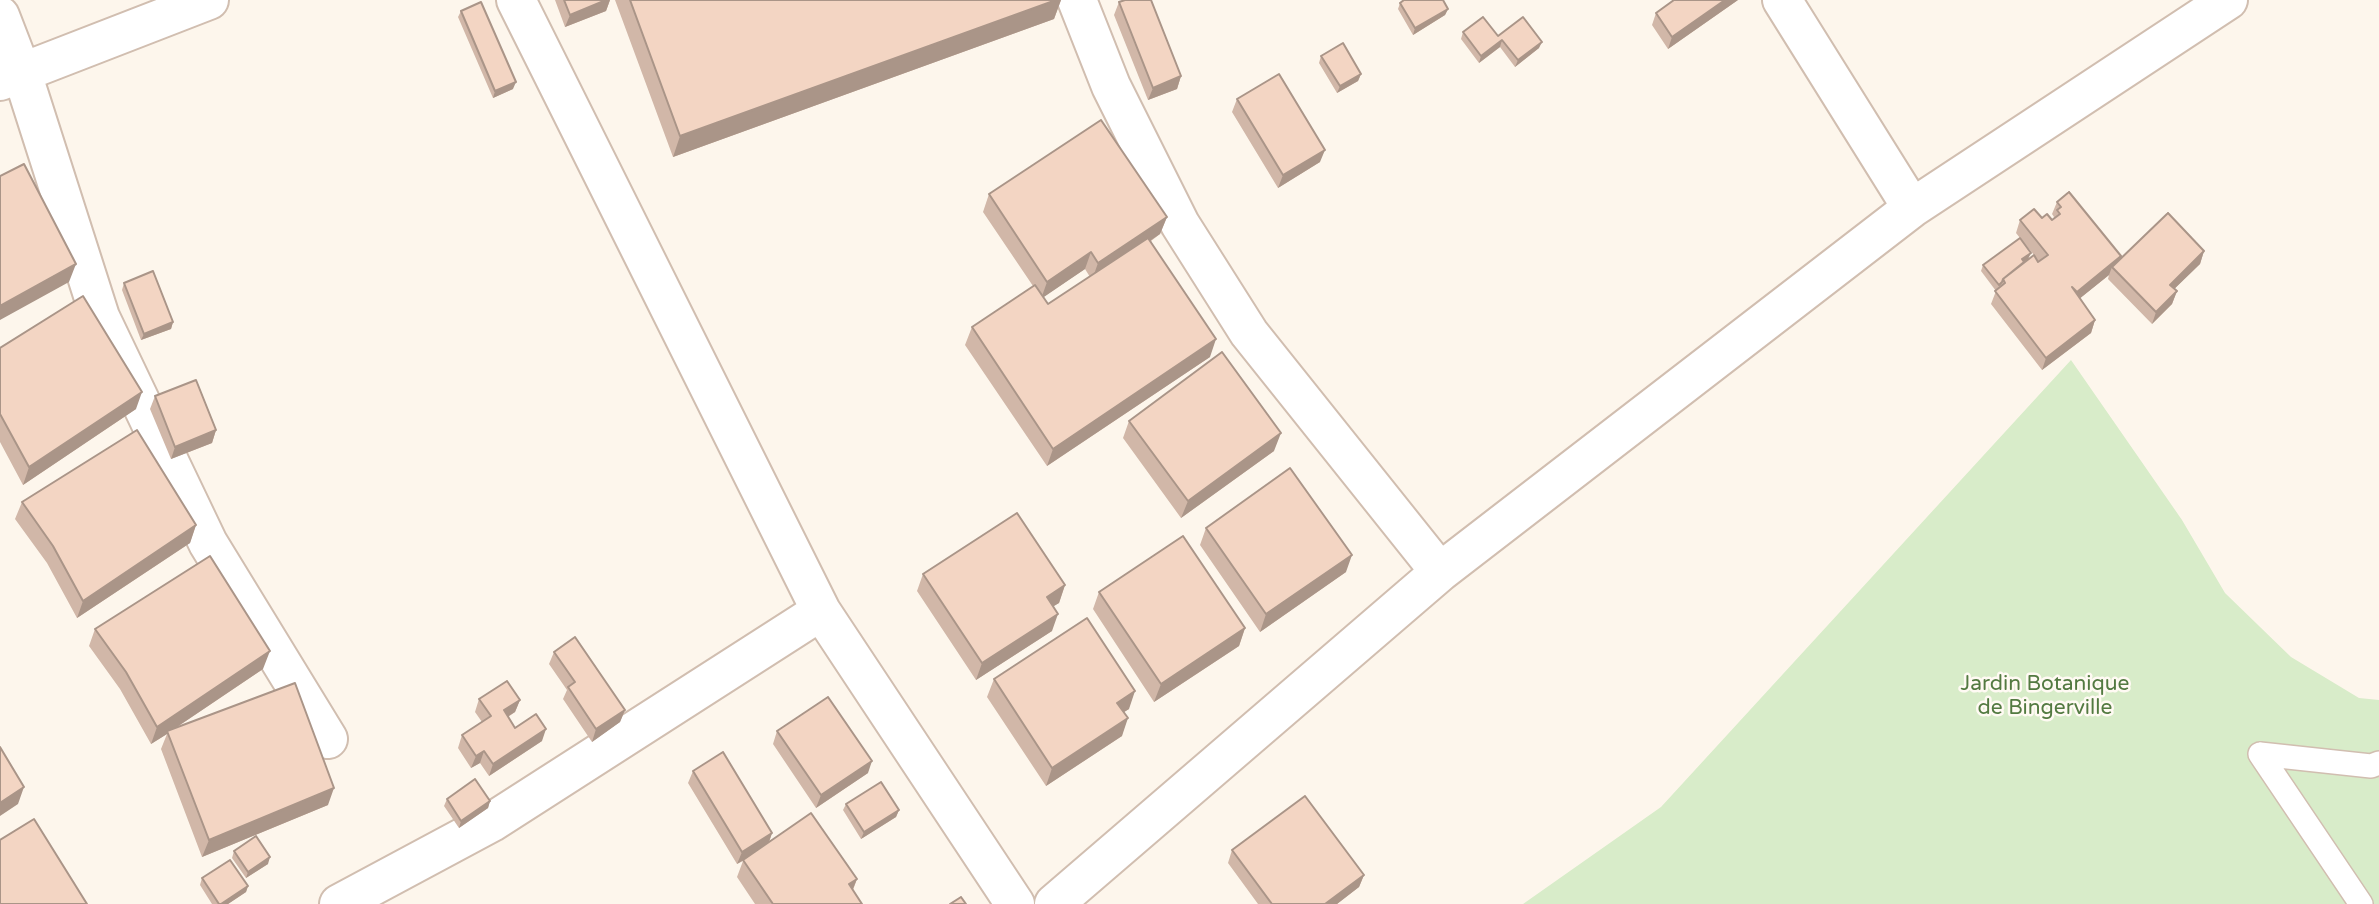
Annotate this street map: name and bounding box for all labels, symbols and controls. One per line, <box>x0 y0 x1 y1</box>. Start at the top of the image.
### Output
park label: Jardin Botanique de Bingerville <box>1961 671 2129 721</box>

